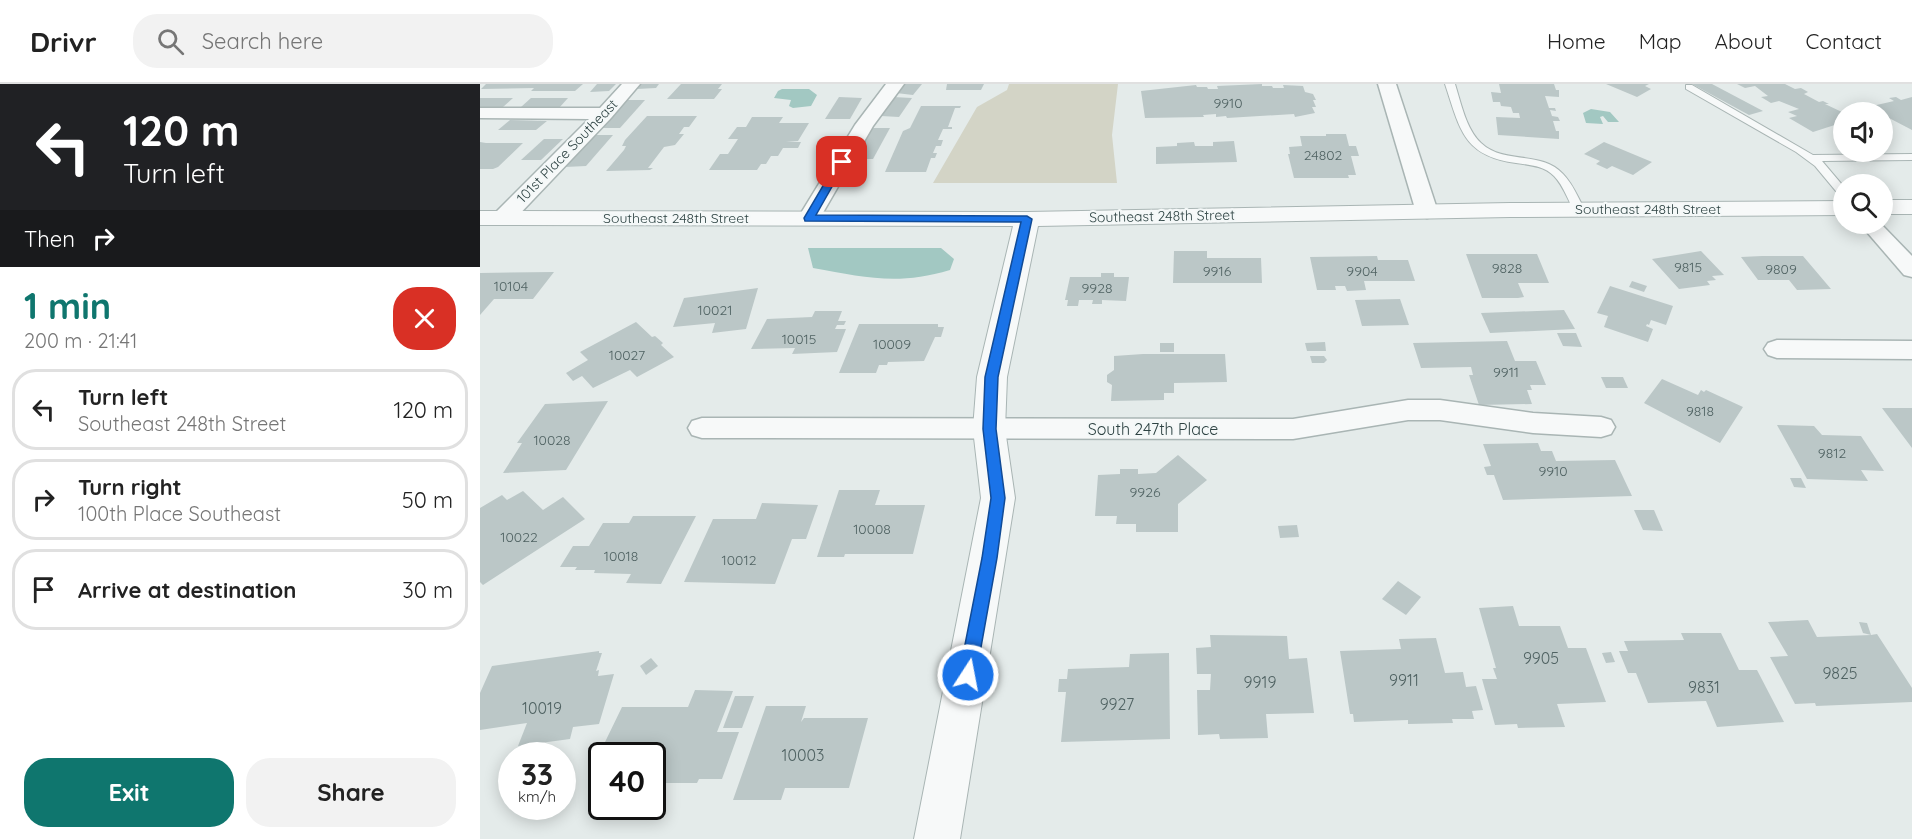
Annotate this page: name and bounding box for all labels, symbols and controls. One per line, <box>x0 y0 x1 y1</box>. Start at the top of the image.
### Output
search box <box>133 14 553 68</box>
text: Drivr <box>30 24 97 59</box>
icon: search <box>154 25 187 58</box>
text: Search here <box>202 27 323 55</box>
text: Home <box>1547 28 1606 54</box>
text: Map <box>1639 28 1682 54</box>
text: About <box>1715 28 1773 54</box>
text: Contact <box>1806 28 1882 54</box>
house number: 9910 <box>1213 94 1243 112</box>
street label: 101st Place Southeast <box>513 95 621 207</box>
map controls <box>1833 102 1893 234</box>
button: sound <box>1833 102 1893 162</box>
text: 120 m <box>123 104 240 157</box>
icon: left <box>24 108 102 186</box>
pin <box>816 136 867 187</box>
icon: arrive <box>825 145 858 178</box>
house number: 24802 <box>1304 146 1343 164</box>
text: Turn left <box>123 156 225 190</box>
button: search <box>1833 174 1893 234</box>
street label: Southeast 248th Street <box>1575 200 1721 218</box>
street label: Southeast 248th Street <box>1089 206 1235 226</box>
street label: Southeast 248th Street <box>603 209 749 227</box>
icon: right <box>87 222 120 255</box>
text: Then <box>24 225 75 253</box>
house number: 9815 <box>1674 258 1702 276</box>
house number: 9828 <box>1492 259 1522 277</box>
house number: 9809 <box>1765 260 1797 278</box>
house number: 9916 <box>1203 262 1232 280</box>
house number: 9904 <box>1346 262 1378 280</box>
house number: 10104 <box>494 277 528 295</box>
house number: 9928 <box>1082 279 1112 297</box>
text: 1 min <box>24 283 111 328</box>
button: close <box>393 287 456 350</box>
house number: 10021 <box>698 301 732 319</box>
text: 200 m · 21:41 <box>24 328 137 353</box>
house number: 10015 <box>782 330 816 348</box>
house number: 10009 <box>873 335 911 353</box>
house number: 10027 <box>609 346 645 364</box>
house number: 9911 <box>1493 363 1519 381</box>
text: Turn left <box>78 383 168 411</box>
icon: left <box>27 393 60 426</box>
text: 120 m <box>394 396 453 424</box>
house number: 9818 <box>1686 402 1714 420</box>
text: Southeast 248th Street <box>78 411 286 436</box>
street label: South 247th Place <box>1088 419 1218 439</box>
house number: 10028 <box>533 431 571 449</box>
house number: 9812 <box>1818 444 1846 462</box>
house number: 9910 <box>1538 462 1568 480</box>
text: Turn right <box>78 473 182 501</box>
icon: right <box>27 483 60 516</box>
house number: 9926 <box>1130 483 1161 501</box>
text: 50 m <box>402 486 453 514</box>
text: 100th Place Southeast <box>78 501 281 526</box>
house number: 10008 <box>853 520 891 538</box>
house number: 10022 <box>500 528 538 546</box>
house number: 10018 <box>604 547 638 565</box>
house number: 10012 <box>722 551 757 569</box>
icon: arrive <box>27 573 60 606</box>
text: Arrive at destination <box>78 576 296 604</box>
text: 30 m <box>402 576 453 604</box>
position arrow <box>936 643 1000 707</box>
house number: 9905 <box>1523 648 1559 668</box>
house number: 9825 <box>1822 663 1858 683</box>
house number: 9911 <box>1389 670 1419 690</box>
house number: 9919 <box>1244 672 1276 692</box>
house number: 9831 <box>1688 677 1720 697</box>
house number: 9927 <box>1100 694 1134 714</box>
house number: 10019 <box>522 698 562 718</box>
speed limit sign: 40 <box>588 742 666 820</box>
house number: 10003 <box>782 745 824 765</box>
text: 33 <box>521 755 553 793</box>
button: Exit <box>24 758 234 827</box>
button: Share <box>246 758 456 827</box>
text: km/h <box>518 787 556 806</box>

